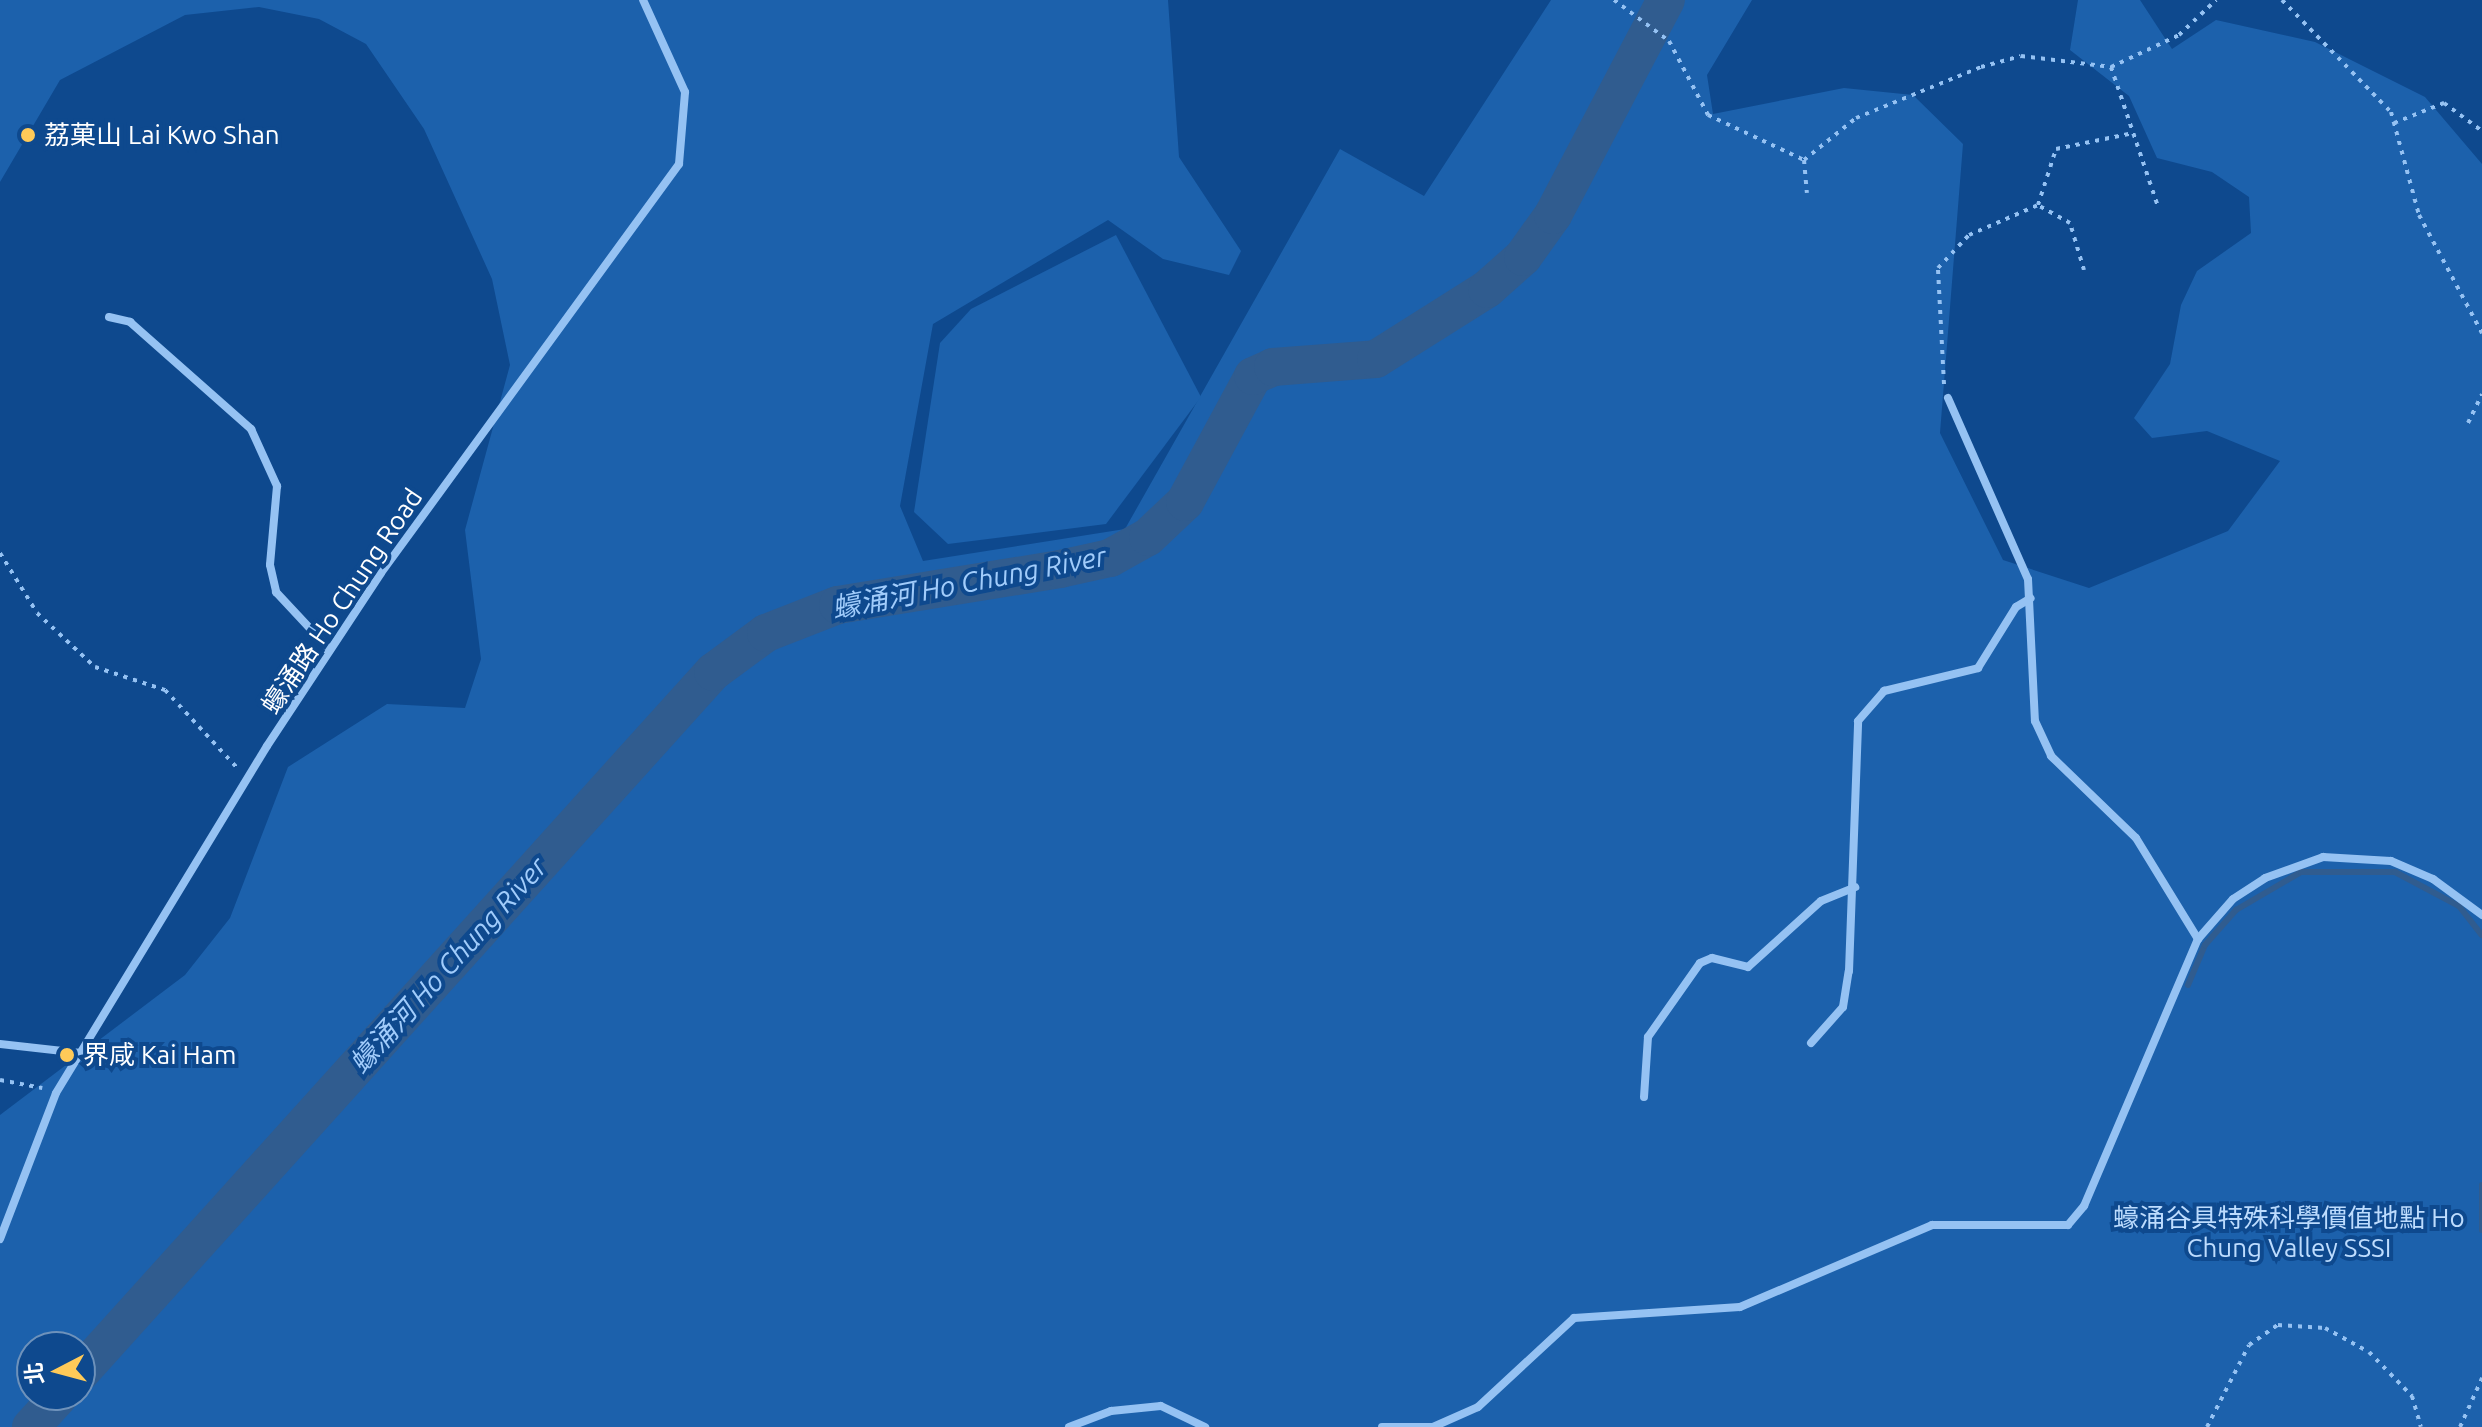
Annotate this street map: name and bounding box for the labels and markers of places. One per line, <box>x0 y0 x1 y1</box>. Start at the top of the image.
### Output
place label: 荔菓山 Lai Kwo Shan <box>44 119 280 151</box>
marker: 荔菓山 Lai Kwo Shan <box>19 126 37 144</box>
place label: 界咸 Kai Ham <box>83 1039 236 1071</box>
marker: 界咸 Kai Ham <box>58 1046 76 1064</box>

